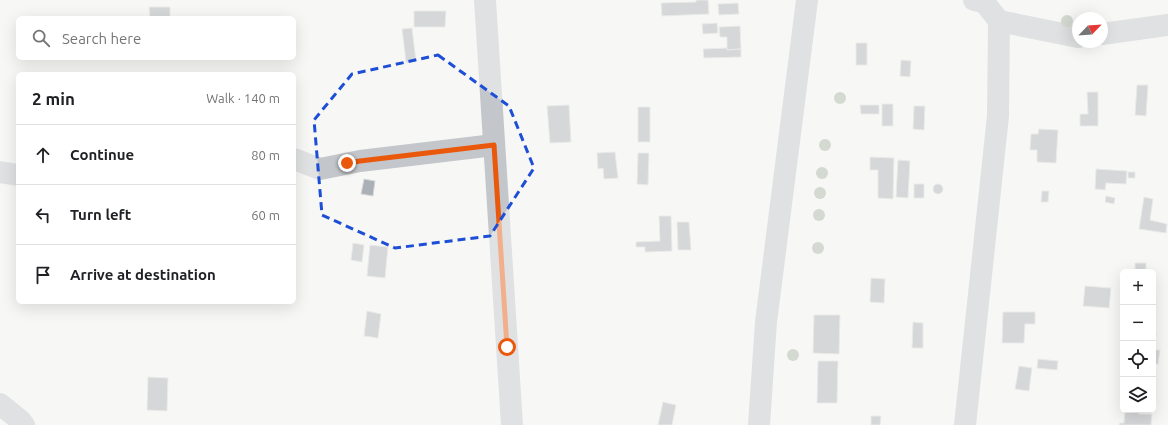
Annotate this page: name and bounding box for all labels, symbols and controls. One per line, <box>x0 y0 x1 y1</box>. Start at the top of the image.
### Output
north arrow <box>1072 12 1108 48</box>
search box <box>16 16 296 60</box>
icon: search <box>30 27 52 49</box>
text: Search here <box>62 30 141 47</box>
text: 2 min <box>32 89 75 108</box>
text: Walk · 140 m <box>206 91 280 105</box>
icon: ahead <box>32 144 54 166</box>
text: Continue <box>70 146 134 163</box>
text: 80 m <box>251 148 280 162</box>
route end <box>338 154 356 172</box>
icon: left <box>32 204 54 226</box>
text: Turn left <box>70 206 131 223</box>
text: 60 m <box>251 208 280 222</box>
icon: arrive <box>32 264 54 286</box>
text: Arrive at destination <box>70 266 216 283</box>
map controls <box>1120 269 1156 413</box>
button: + <box>1120 269 1156 305</box>
button: − <box>1120 305 1156 341</box>
route start <box>498 338 516 356</box>
button: locate <box>1120 341 1156 377</box>
button: layers <box>1120 377 1156 413</box>

